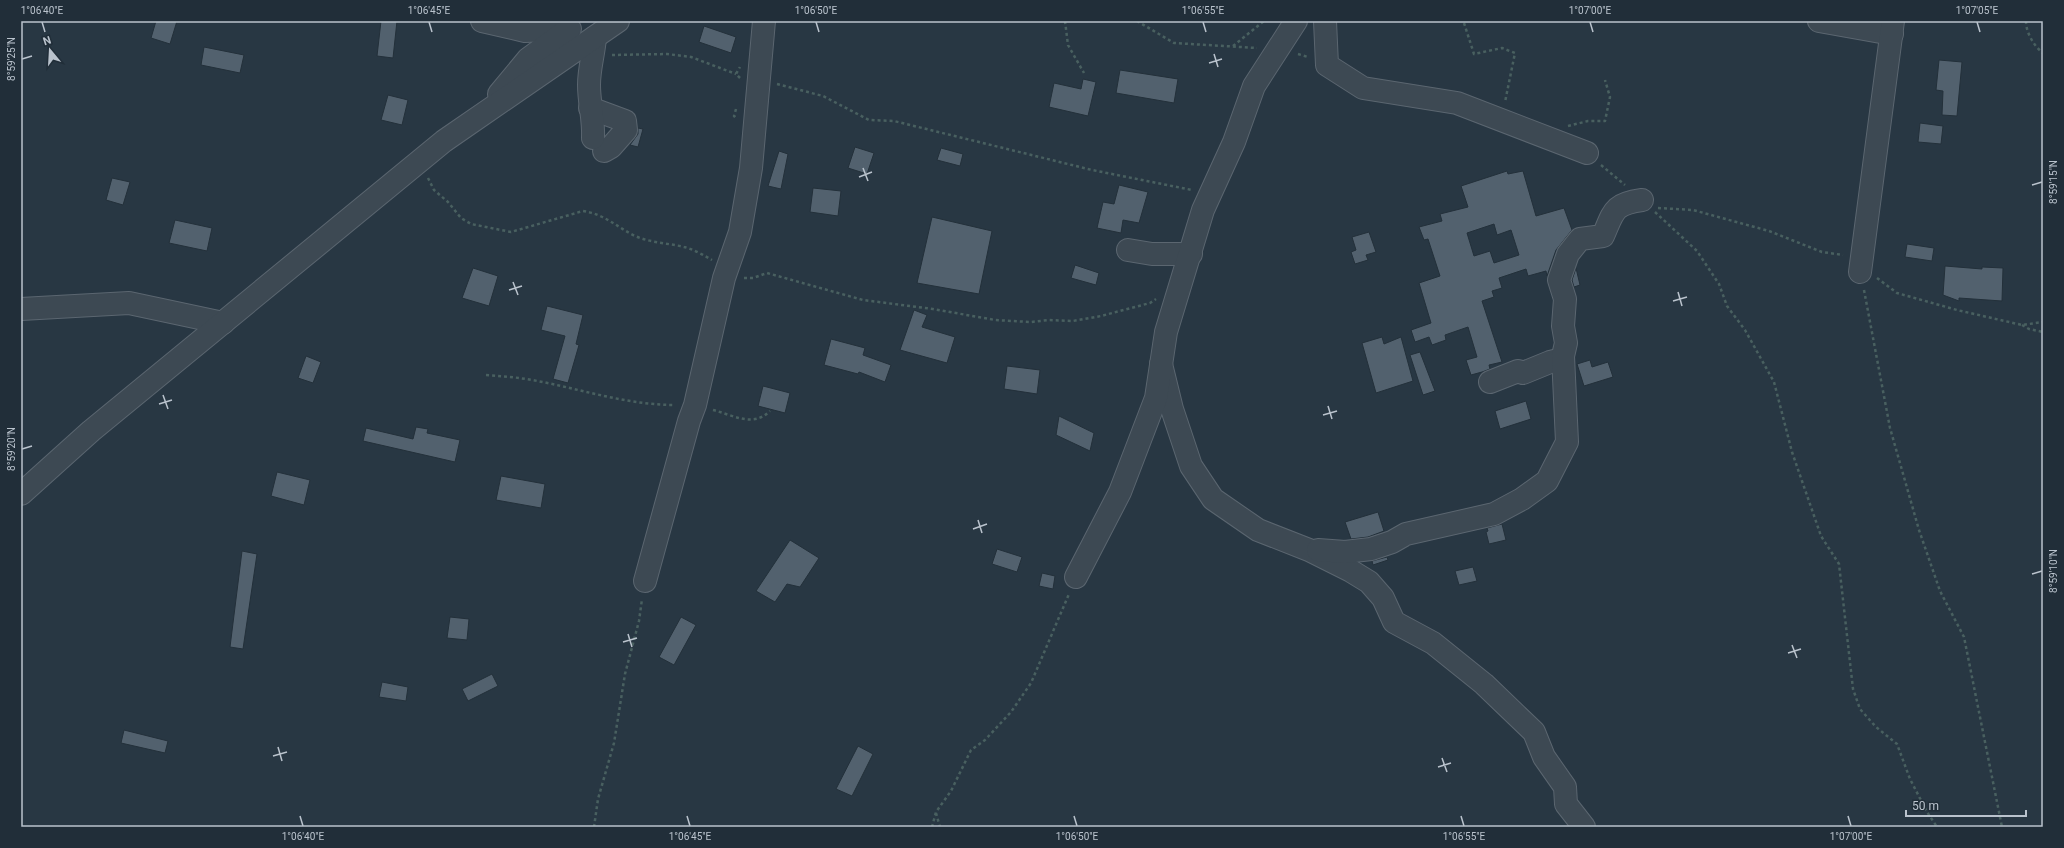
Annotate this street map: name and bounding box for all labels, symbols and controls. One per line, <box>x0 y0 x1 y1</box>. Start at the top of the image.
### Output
text: 1°06'40"E <box>21 5 64 16</box>
text: 1°06'45"E <box>408 5 451 16</box>
text: 1°06'50"E <box>795 5 838 16</box>
text: 1°06'55"E <box>1182 5 1225 16</box>
text: 1°07'00"E <box>1569 5 1612 16</box>
text: 1°07'05"E <box>1956 5 1999 16</box>
north arrow <box>30 30 70 70</box>
text: N <box>41 34 53 48</box>
text: 8°59'25"N <box>6 37 17 81</box>
text: 8°59'15"N <box>2048 160 2059 204</box>
text: 8°59'20"N <box>6 427 17 471</box>
text: 8°59'10"N <box>2048 549 2059 593</box>
scale bar <box>1906 792 2026 818</box>
text: 50 m <box>1912 799 1939 813</box>
text: 1°06'40"E <box>282 831 325 842</box>
text: 1°06'45"E <box>669 831 712 842</box>
text: 1°06'50"E <box>1056 831 1099 842</box>
text: 1°06'55"E <box>1443 831 1486 842</box>
text: 1°07'00"E <box>1830 831 1873 842</box>

